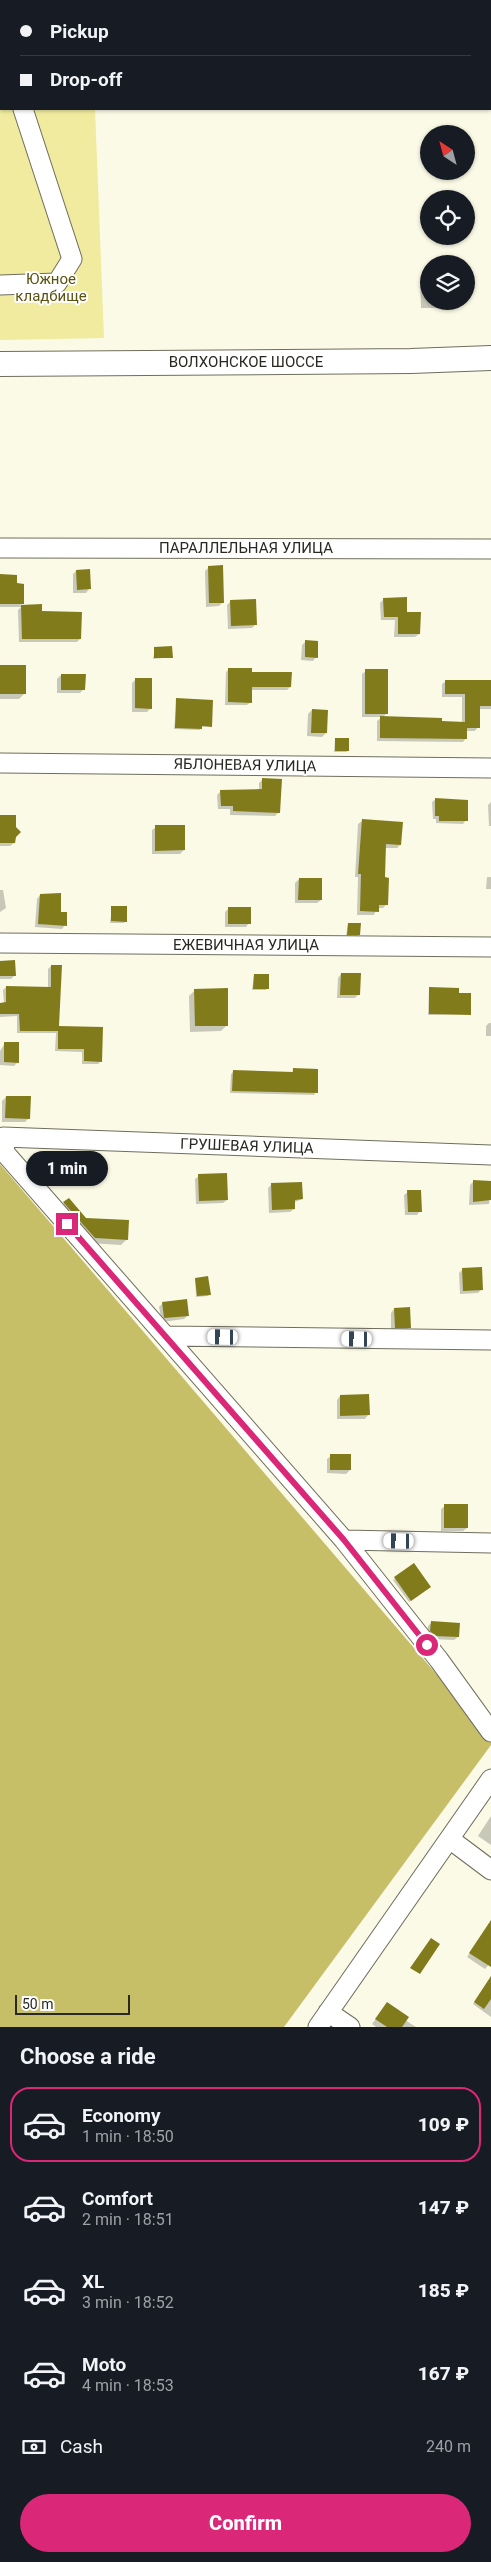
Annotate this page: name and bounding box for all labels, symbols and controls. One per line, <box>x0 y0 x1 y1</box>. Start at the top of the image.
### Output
text: Pickup <box>50 20 109 43</box>
text: Drop-off <box>50 68 122 91</box>
north arrow <box>420 125 475 180</box>
map controls <box>420 125 475 310</box>
button: locate <box>420 190 475 245</box>
button: layers <box>420 255 475 310</box>
park label: Южное кладбище <box>15 270 87 305</box>
street label: ВОЛХОНСКОЕ ШОССЕ <box>169 353 324 371</box>
street label: ПАРАЛЛЕЛЬНАЯ УЛИЦА <box>159 539 333 557</box>
street label: ЯБЛОНЕВАЯ УЛИЦА <box>173 755 317 775</box>
street label: ЕЖЕВИЧНАЯ УЛИЦА <box>173 936 319 954</box>
street label: ГРУШЕВАЯ УЛИЦА <box>180 1135 314 1157</box>
callout: 1 min <box>26 1152 108 1186</box>
text: 1 min <box>47 1159 87 1178</box>
route end <box>56 1213 78 1235</box>
car <box>207 1329 238 1345</box>
car <box>341 1331 372 1347</box>
car <box>383 1533 414 1549</box>
route start <box>416 1634 438 1656</box>
scale bar <box>15 1992 130 2015</box>
text: 50 m <box>22 1996 54 2012</box>
text: Choose a ride <box>20 2044 156 2069</box>
icon: car <box>22 2102 67 2147</box>
text: Economy <box>82 2104 161 2127</box>
text: 109 ₽ <box>418 2113 469 2136</box>
text: 1 min · 18:50 <box>82 2127 174 2146</box>
icon: car <box>22 2185 67 2230</box>
text: Comfort <box>82 2187 153 2210</box>
text: 147 ₽ <box>418 2196 469 2219</box>
text: 2 min · 18:51 <box>82 2210 174 2229</box>
icon: car <box>22 2268 67 2313</box>
text: XL <box>82 2270 104 2293</box>
text: 185 ₽ <box>418 2279 469 2302</box>
text: 3 min · 18:52 <box>82 2293 174 2312</box>
icon: car <box>22 2351 67 2396</box>
text: Moto <box>82 2353 126 2376</box>
text: 167 ₽ <box>418 2362 469 2385</box>
text: 4 min · 18:53 <box>82 2376 174 2395</box>
icon: cash <box>20 2433 48 2461</box>
text: Cash <box>60 2435 103 2458</box>
text: 240 m <box>426 2437 471 2456</box>
button: Confirm <box>20 2494 471 2552</box>

